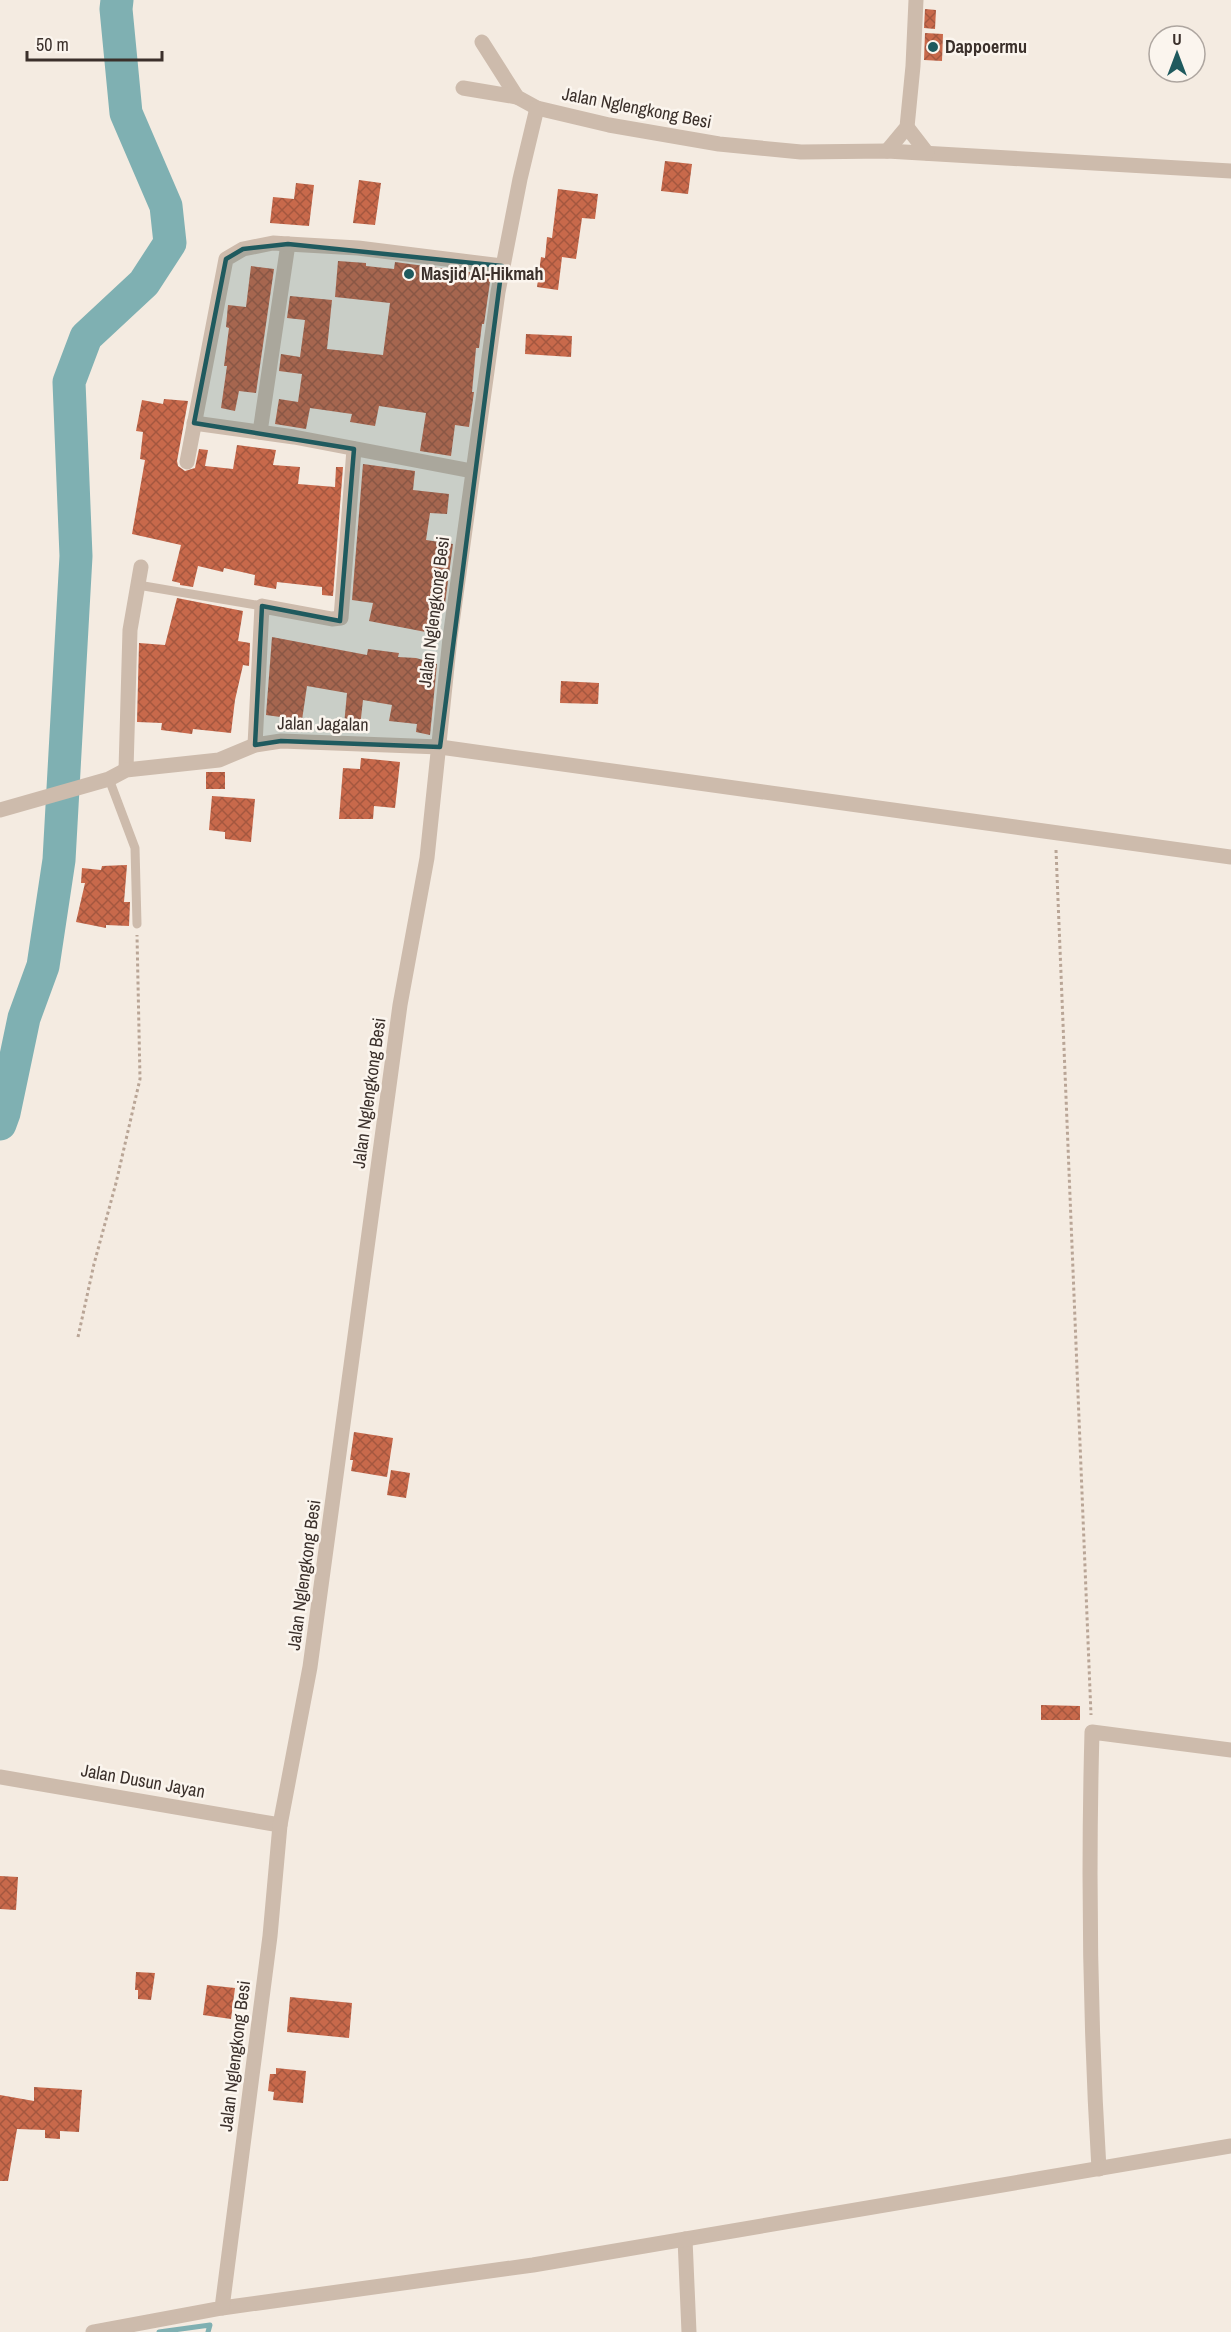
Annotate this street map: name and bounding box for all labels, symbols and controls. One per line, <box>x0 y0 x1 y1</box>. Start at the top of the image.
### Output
scale bar <box>27 24 162 62</box>
north arrow <box>1147 24 1207 84</box>
text: U <box>1172 28 1182 50</box>
text: 50 m <box>36 32 69 57</box>
place label: Dappoermu <box>945 34 1027 59</box>
marker: Dappoermu <box>926 40 940 54</box>
street label: Jalan Nglengkong Besi <box>560 81 714 134</box>
place label: Masjid Al-Hikmah <box>421 261 544 286</box>
marker: Masjid Al-Hikmah <box>402 267 416 281</box>
street label: Jalan Nglengkong Besi <box>412 535 455 689</box>
street label: Jalan Jagalan <box>277 710 369 737</box>
street label: Jalan Nglengkong Besi <box>346 1016 391 1170</box>
street label: Jalan Nglengkong Besi <box>281 1498 326 1652</box>
street label: Jalan Dusun Jayan <box>79 1757 207 1804</box>
street label: Jalan Nglengkong Besi <box>213 1979 256 2133</box>

